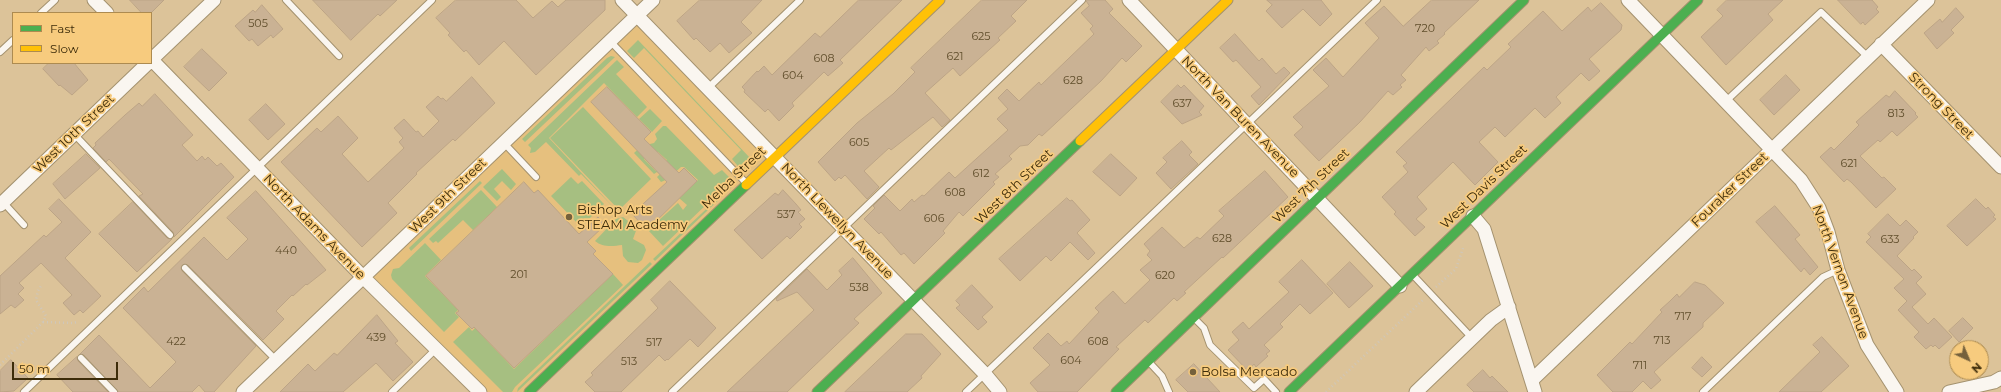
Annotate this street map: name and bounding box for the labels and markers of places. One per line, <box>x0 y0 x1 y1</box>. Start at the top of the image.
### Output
place label: Bishop Arts STEAM Academy <box>577 202 688 233</box>
marker: Bishop Arts STEAM Academy <box>564 212 574 222</box>
place label: Bolsa Mercado <box>1201 364 1297 380</box>
marker: Bolsa Mercado <box>1188 367 1198 377</box>

